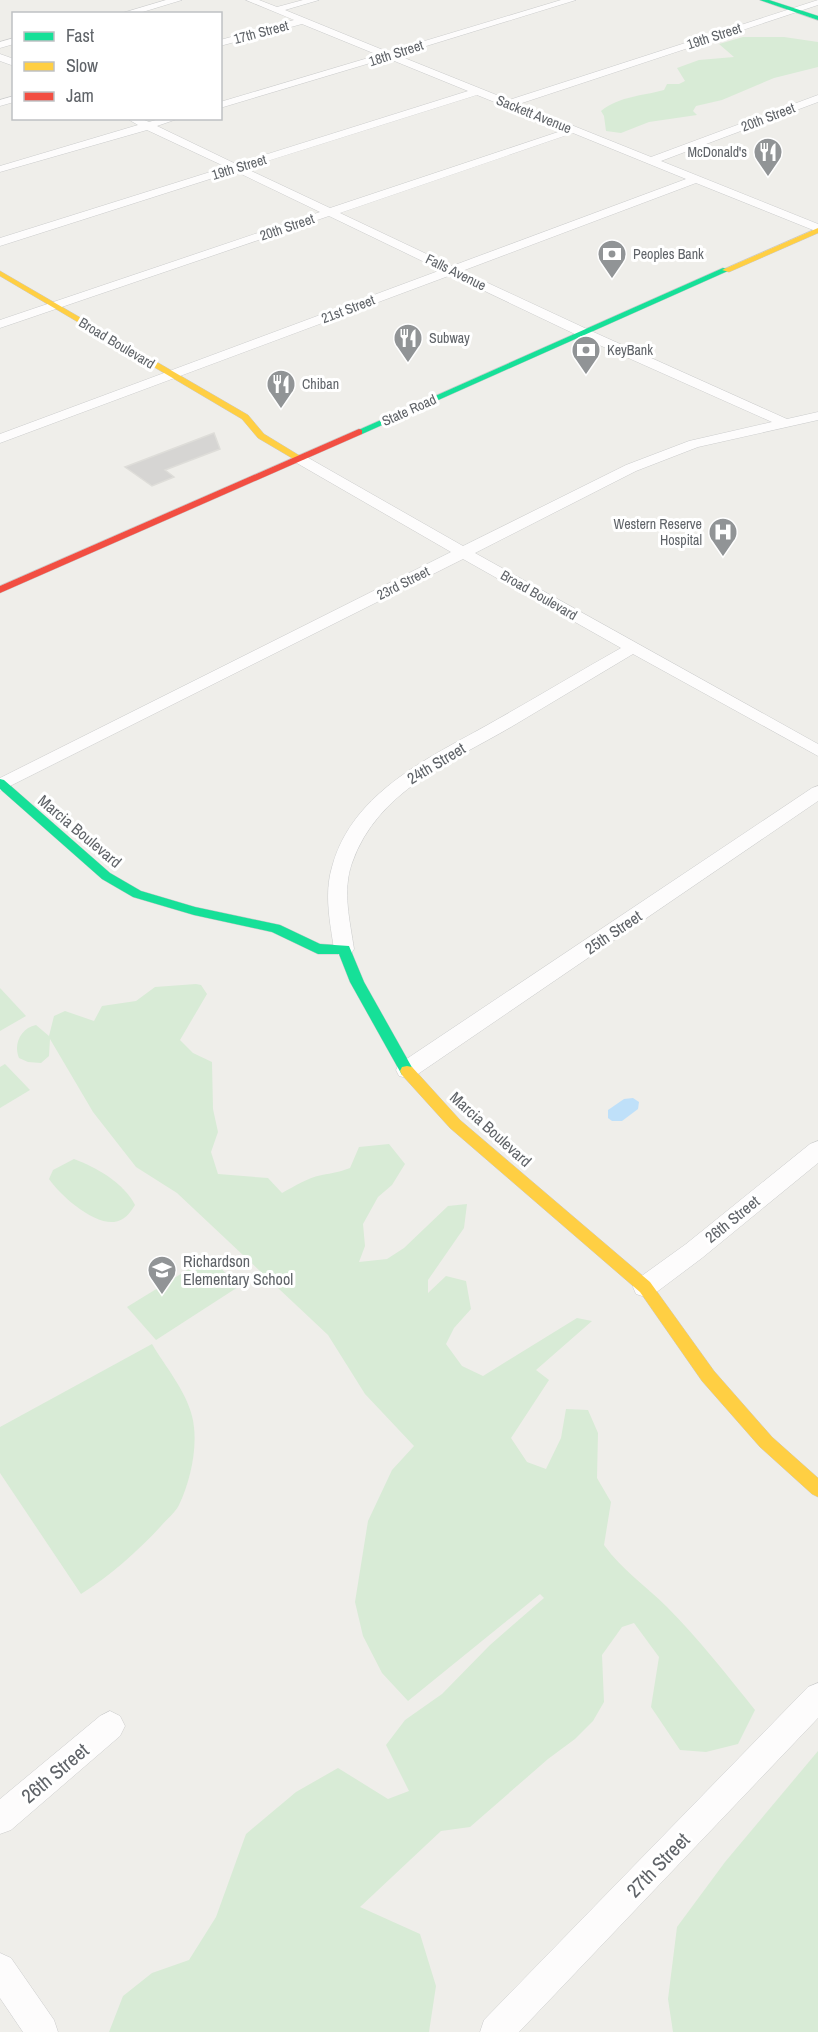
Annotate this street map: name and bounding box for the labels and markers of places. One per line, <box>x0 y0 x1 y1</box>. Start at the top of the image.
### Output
restaurant icon: McDonald's <box>752 136 784 178</box>
place label: McDonald's <box>687 143 747 161</box>
bank icon: Peoples Bank <box>596 238 628 280</box>
place label: Peoples Bank <box>633 245 704 263</box>
restaurant icon: Subway <box>392 322 424 364</box>
place label: Subway <box>429 329 470 347</box>
bank icon: KeyBank <box>570 334 602 376</box>
place label: KeyBank <box>607 341 653 359</box>
restaurant icon: Chiban <box>265 368 297 410</box>
place label: Chiban <box>302 375 339 393</box>
place label: Western Reserve Hospital <box>614 515 702 549</box>
hospital icon: Western Reserve Hospital <box>707 516 739 558</box>
place label: Richardson Elementary School <box>183 1250 293 1290</box>
school or university icon: Richardson Elementary School <box>146 1254 178 1296</box>

